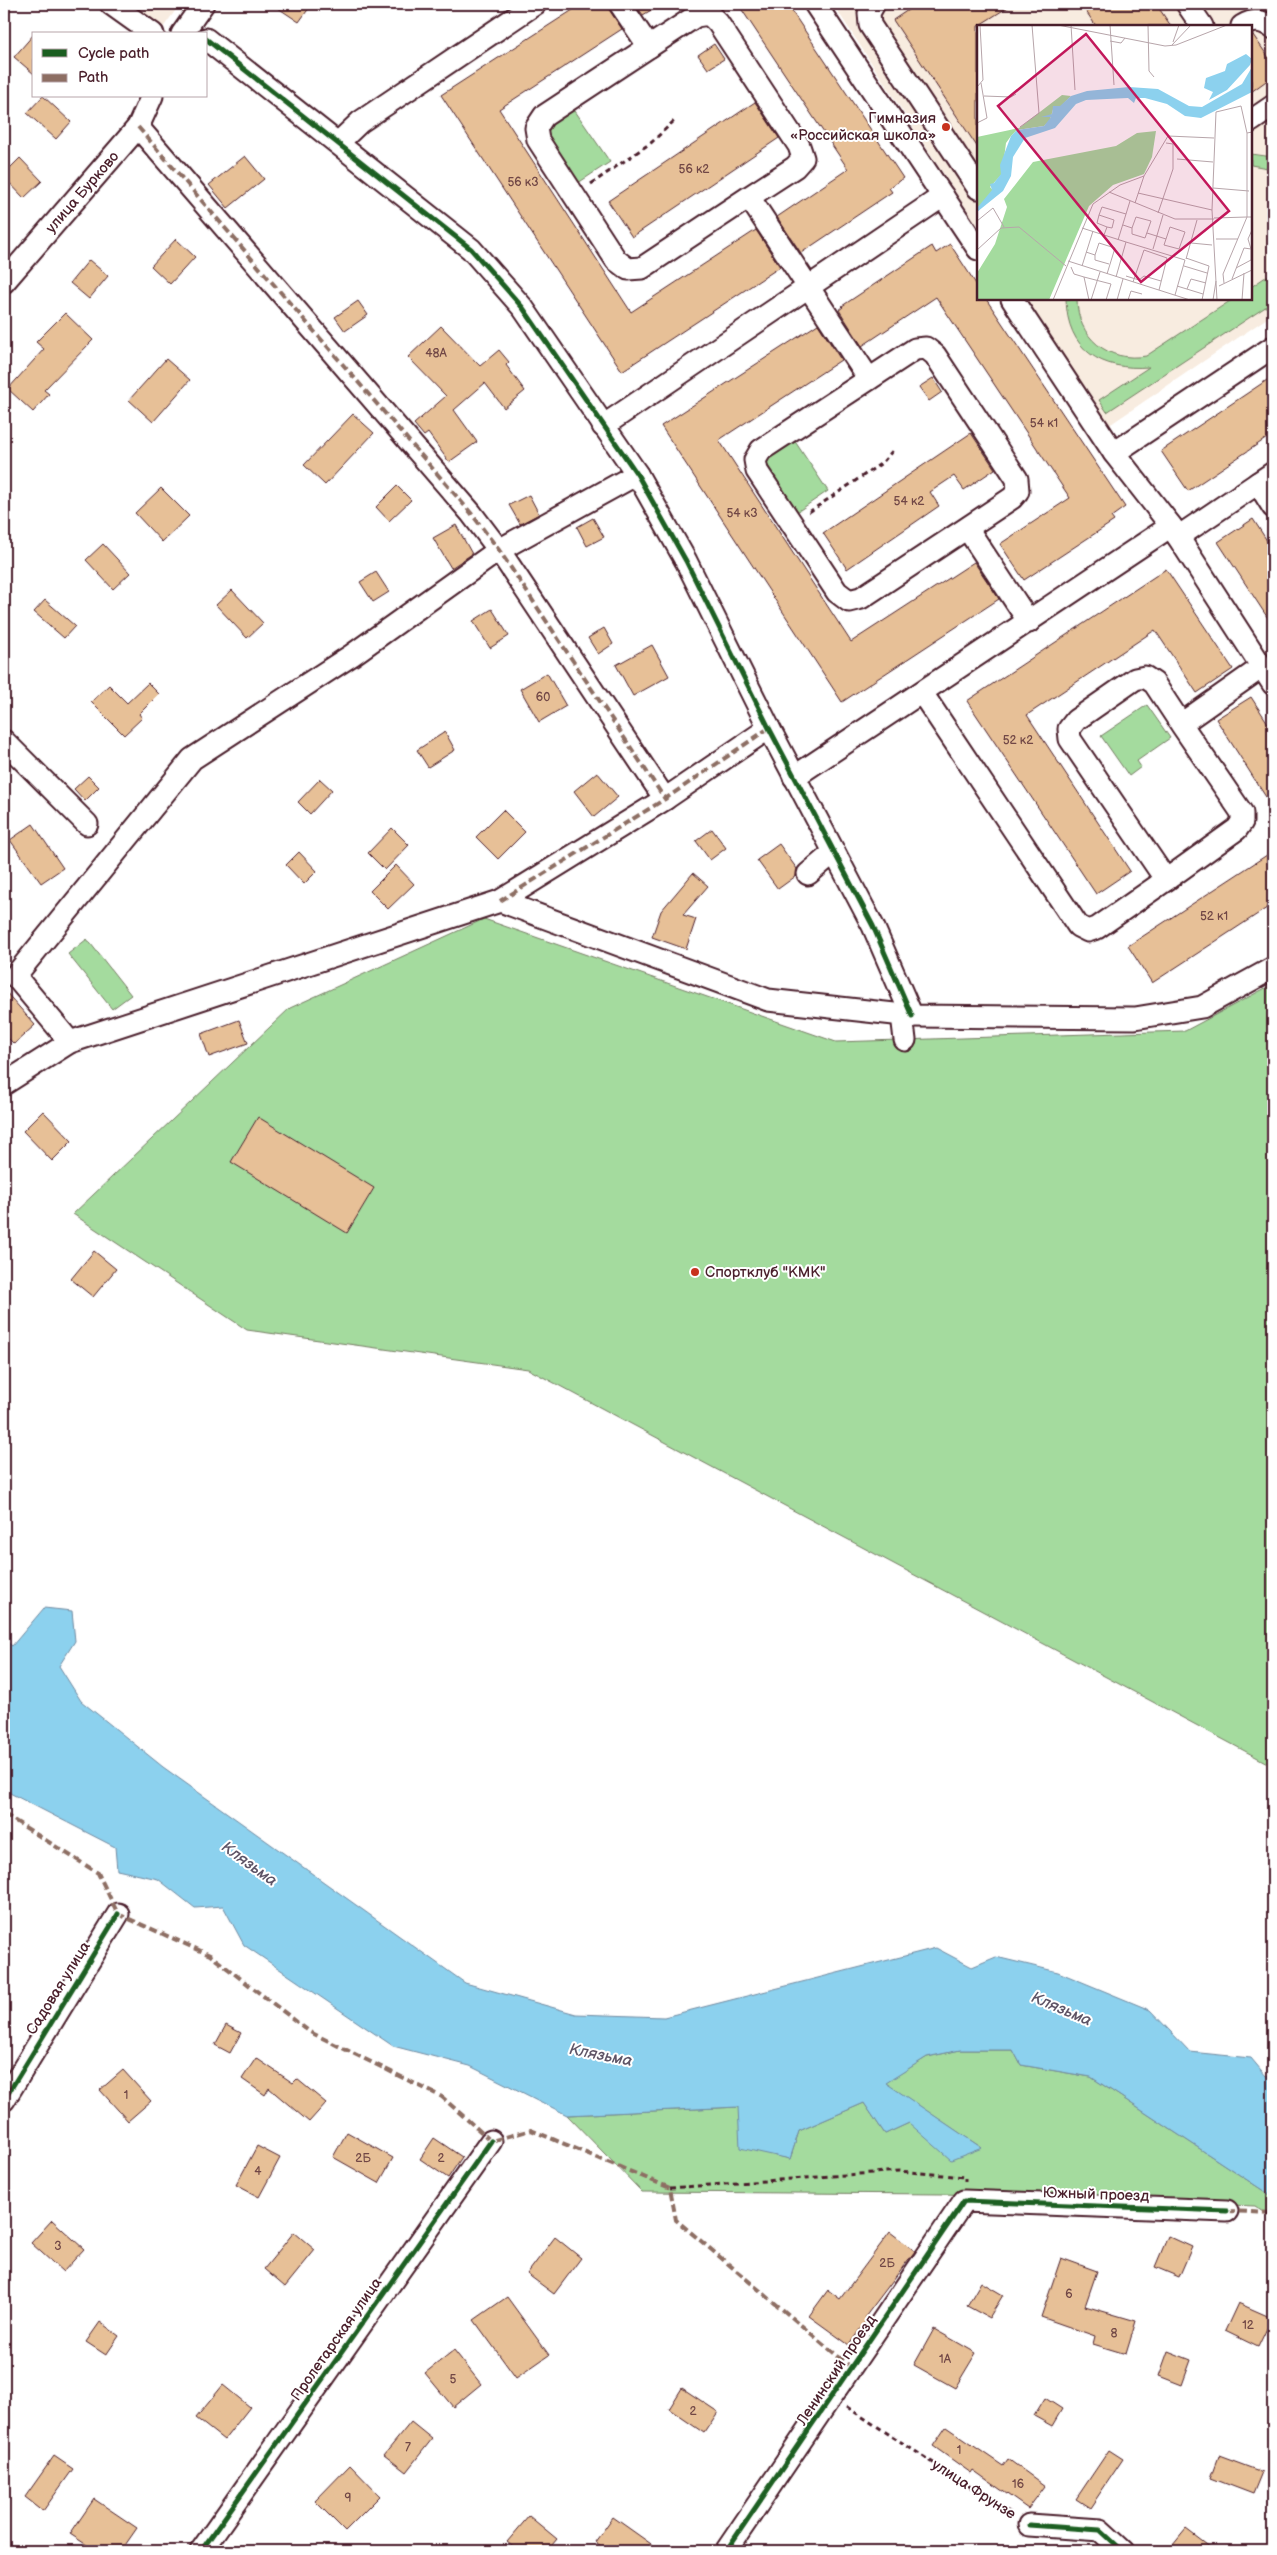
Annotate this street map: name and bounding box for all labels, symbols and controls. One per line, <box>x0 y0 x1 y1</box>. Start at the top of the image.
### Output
inset map <box>977 25 1252 300</box>
legend <box>32 32 208 98</box>
text: Cycle path <box>78 44 149 63</box>
text: Path <box>78 68 108 87</box>
place label: Гимназия «Российская школа» <box>790 109 936 145</box>
marker: Гимназия «Российская школа» <box>940 121 952 133</box>
street label: улица Бурково <box>42 147 123 237</box>
house number: 56 к2 <box>679 162 709 177</box>
house number: 56 к3 <box>507 175 539 190</box>
house number: 48А <box>425 346 448 361</box>
house number: 54 к1 <box>1030 416 1058 431</box>
house number: 54 к2 <box>894 494 924 509</box>
house number: 54 к3 <box>726 506 758 521</box>
house number: 60 <box>536 690 550 705</box>
house number: 52 к2 <box>1003 733 1033 748</box>
house number: 52 к1 <box>1200 909 1228 924</box>
place label: Спортклуб "КМК" <box>705 1263 826 1282</box>
marker: Спортклуб "КМК" <box>689 1266 701 1278</box>
water label: Клязьма <box>218 1838 281 1891</box>
street label: Садовая улица <box>22 1938 95 2038</box>
water label: Клязьма <box>1028 1988 1095 2031</box>
water label: Клязьма <box>568 2040 634 2071</box>
house number: 1 <box>124 2088 128 2103</box>
house number: 2Б <box>355 2151 371 2166</box>
house number: 2 <box>437 2151 445 2166</box>
house number: 4 <box>254 2164 262 2179</box>
street label: Южный проезд <box>1042 2183 1150 2206</box>
house number: 3 <box>54 2239 62 2254</box>
house number: 2Б <box>879 2256 895 2271</box>
street label: Пролетарская улица <box>287 2274 386 2405</box>
house number: 6 <box>1065 2287 1073 2302</box>
street label: Ленинский проезд <box>792 2311 880 2430</box>
house number: 12 <box>1242 2318 1254 2333</box>
house number: 8 <box>1111 2326 1118 2341</box>
house number: 1А <box>939 2352 952 2367</box>
house number: 5 <box>450 2372 457 2387</box>
house number: 2 <box>689 2404 697 2419</box>
house number: 7 <box>405 2440 411 2455</box>
house number: 1 <box>957 2443 961 2458</box>
street label: улица Фрунзе <box>928 2455 1019 2524</box>
house number: 16 <box>1012 2477 1024 2492</box>
house number: 9 <box>345 2491 352 2506</box>

